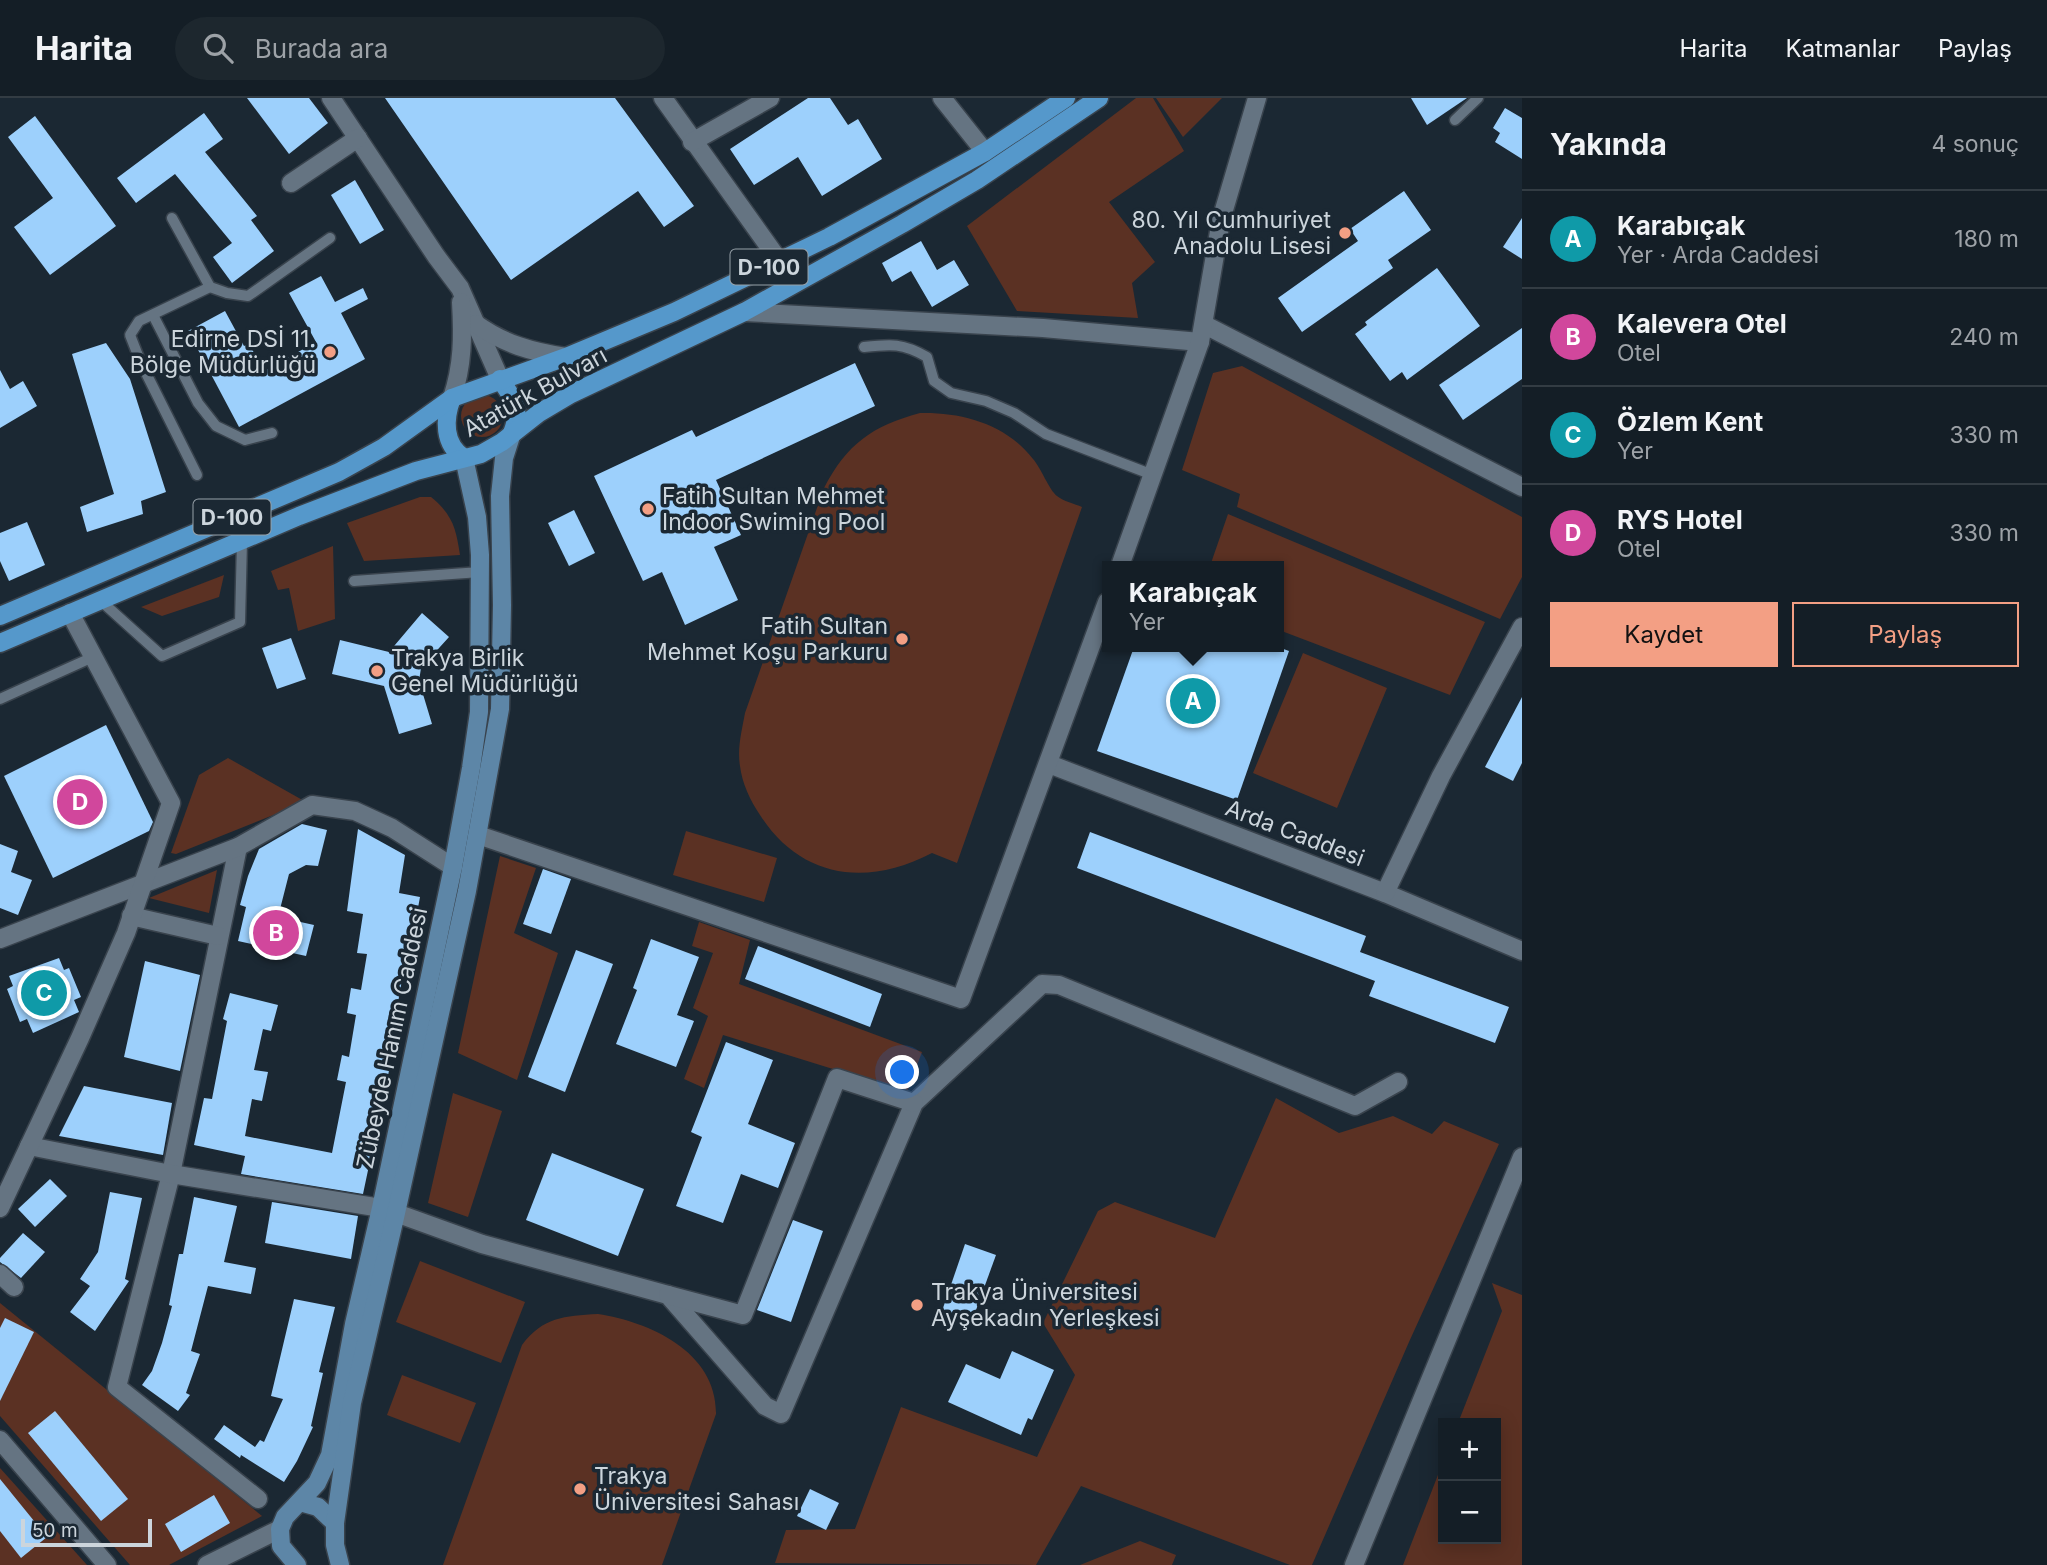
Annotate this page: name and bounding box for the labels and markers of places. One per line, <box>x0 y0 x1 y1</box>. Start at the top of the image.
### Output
place label: 80. Yıl Cumhuriyet Anadolu Lisesi <box>1131 206 1331 260</box>
marker: 80. Yıl Cumhuriyet Anadolu Lisesi <box>1337 225 1353 241</box>
place label: Edirne DSİ 11. Bölge Müdürlüğü <box>130 325 316 379</box>
marker: Edirne DSİ 11. Bölge Müdürlüğü <box>322 344 338 360</box>
place label: Fatih Sultan Mehmet Indoor Swiming Pool <box>662 482 885 536</box>
marker: Fatih Sultan Mehmet Indoor Swiming Pool <box>640 501 656 517</box>
place label: Fatih Sultan Mehmet Koşu Parkuru <box>647 612 888 666</box>
marker: Fatih Sultan Mehmet Koşu Parkuru <box>894 631 910 647</box>
place label: Trakya Birlik Genel Müdürlüğü <box>391 644 579 698</box>
marker: Trakya Birlik Genel Müdürlüğü <box>369 663 385 679</box>
pin: A <box>1170 675 1216 727</box>
pin: D <box>57 776 103 828</box>
pin: B <box>253 907 299 959</box>
pin: C <box>21 967 67 1019</box>
place label: Trakya Üniversitesi Ayşekadın Yerleşkesi <box>931 1278 1160 1332</box>
marker: Trakya Üniversitesi Ayşekadın Yerleşkesi <box>909 1297 925 1313</box>
place label: Trakya Üniversitesi Sahası <box>594 1462 799 1516</box>
marker: Trakya Üniversitesi Sahası <box>572 1481 588 1497</box>

